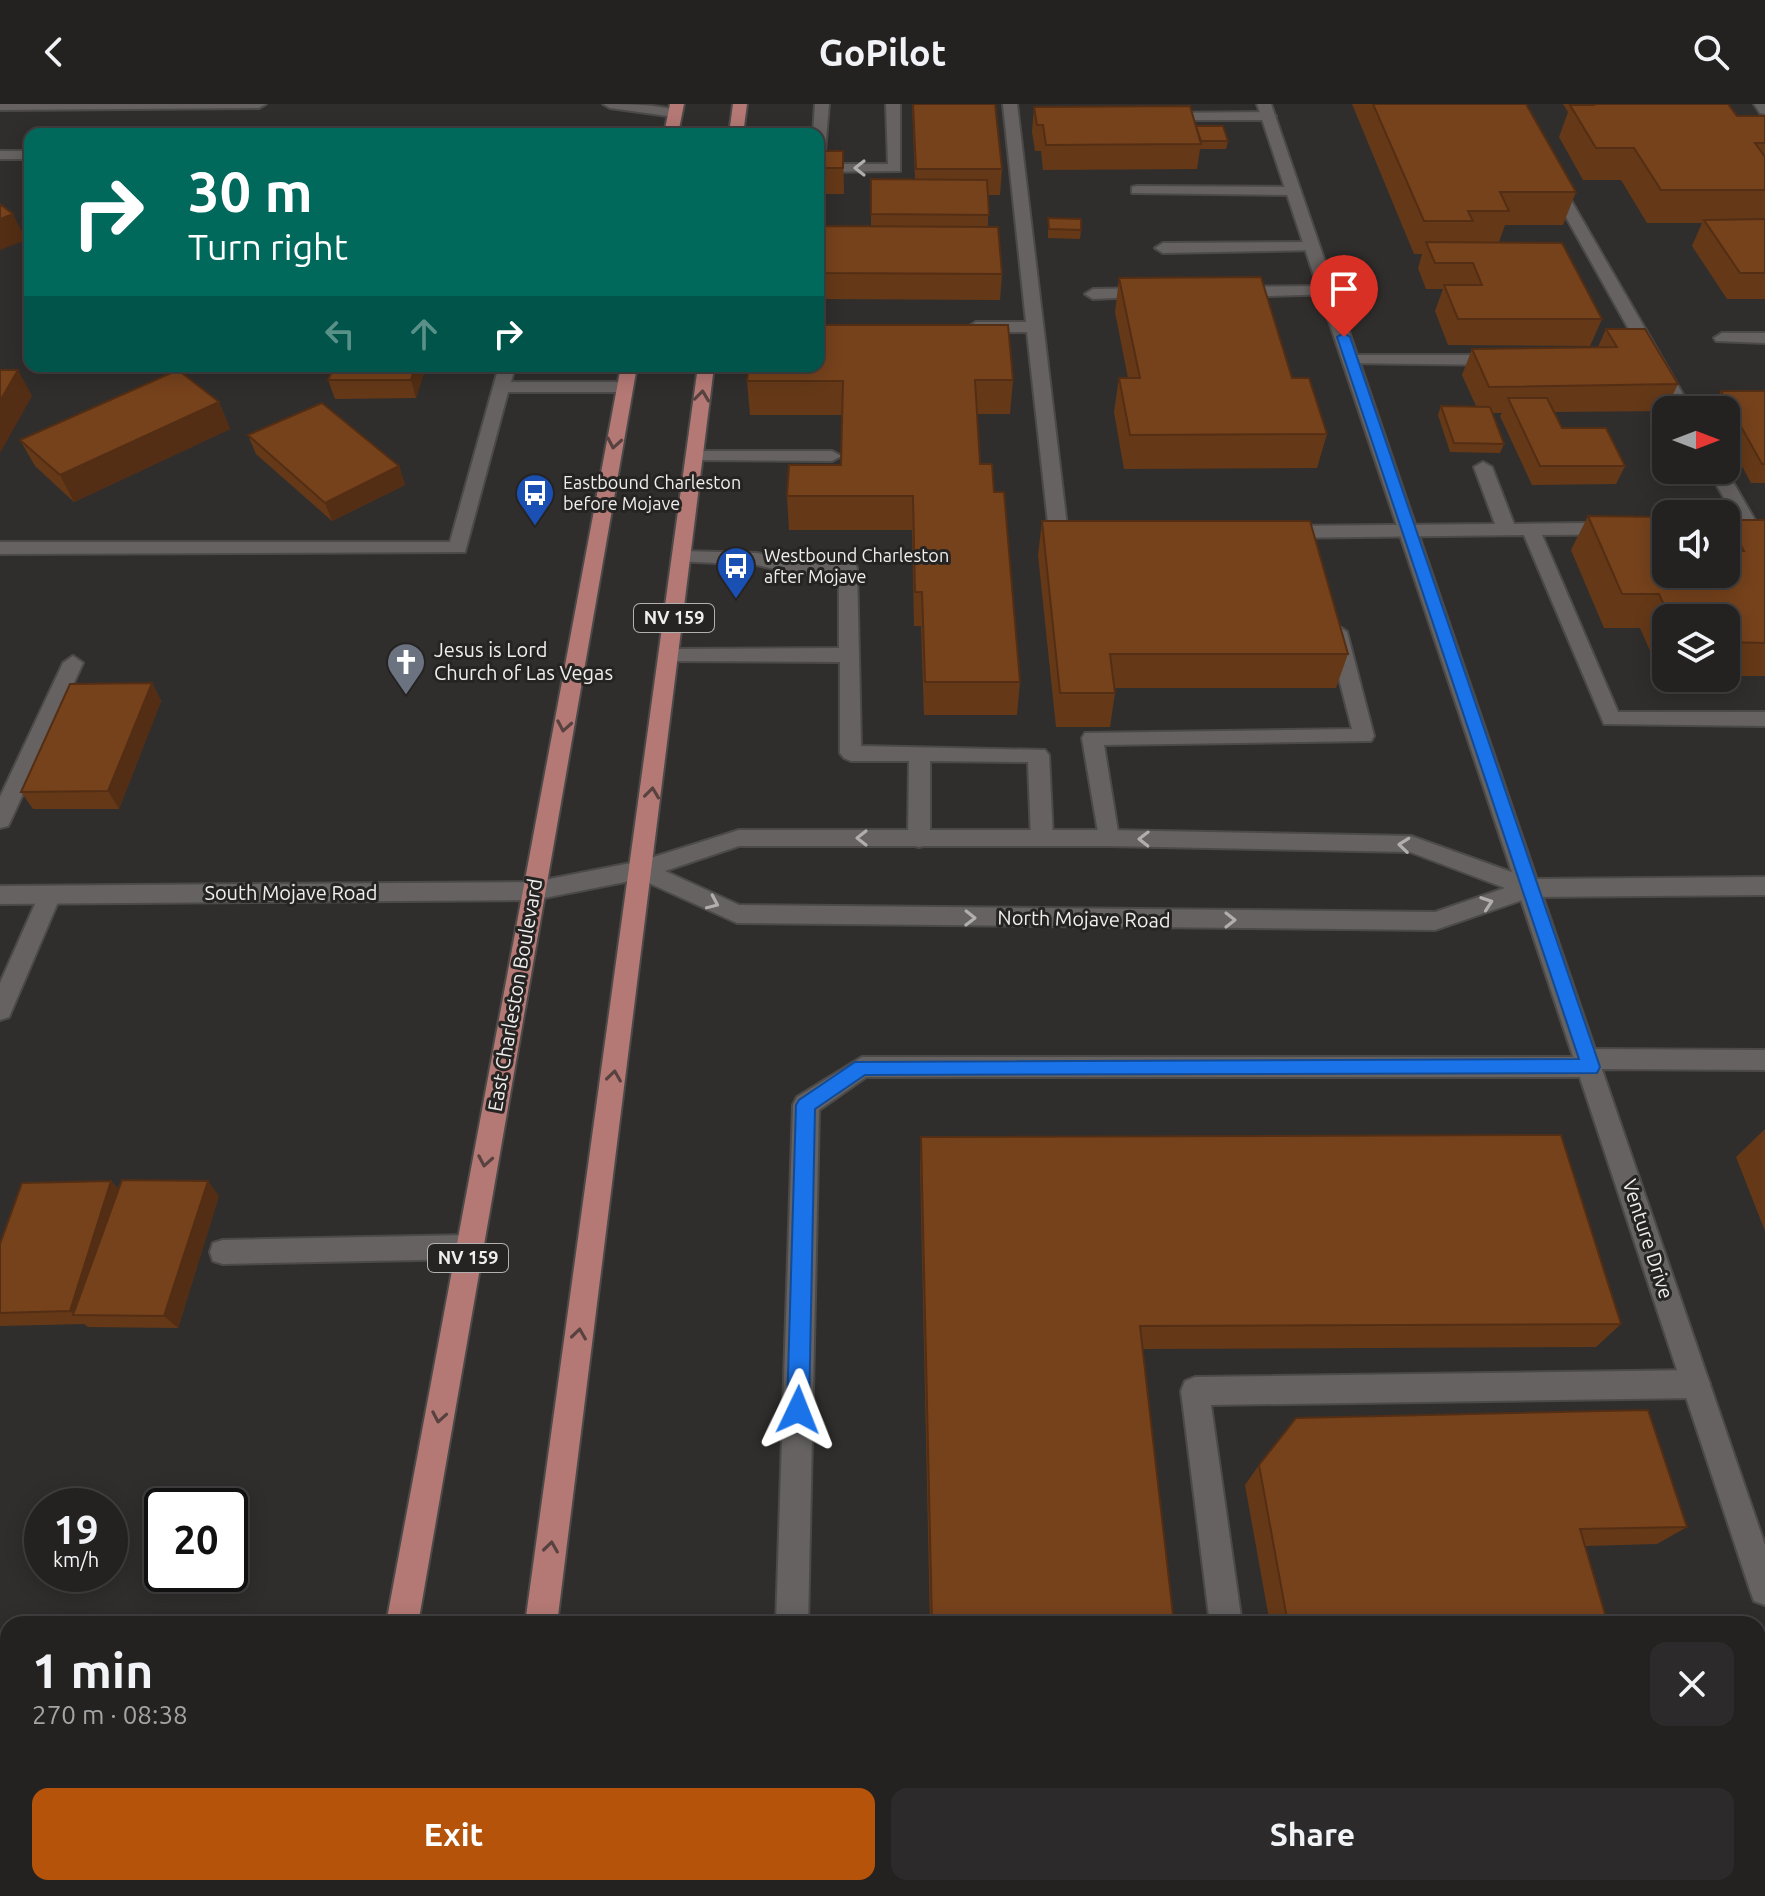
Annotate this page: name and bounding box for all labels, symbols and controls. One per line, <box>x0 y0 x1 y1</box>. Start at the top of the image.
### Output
icon: back <box>32 30 76 74</box>
icon: search <box>1689 30 1733 74</box>
text: GoPilot <box>819 32 946 73</box>
one-way arrow <box>853 159 866 177</box>
icon: right <box>56 160 160 264</box>
text: 30 m <box>188 160 313 223</box>
text: Turn right <box>188 226 348 267</box>
pin <box>1310 255 1378 337</box>
icon: arrive <box>1322 267 1366 311</box>
icon: left <box>318 312 362 356</box>
icon: ahead <box>402 312 446 356</box>
icon: right <box>486 312 530 356</box>
one-way arrow <box>694 389 711 402</box>
north arrow <box>1652 396 1740 484</box>
map controls <box>1652 396 1740 692</box>
one-way arrow <box>607 436 624 449</box>
bus stop icon: Eastbound Charleston before Mojave <box>514 472 556 527</box>
place label: Eastbound Charleston before Mojave <box>563 472 741 513</box>
button: sound <box>1652 500 1740 588</box>
bus stop icon: Westbound Charleston after Mojave <box>715 545 757 600</box>
place label: Westbound Charleston after Mojave <box>764 545 949 586</box>
road number: NV 159 <box>634 604 714 632</box>
button: layers <box>1652 604 1740 692</box>
place label: Jesus is Lord Church of Las Vegas <box>434 638 613 684</box>
church icon: Jesus is Lord Church of Las Vegas <box>385 641 427 696</box>
one-way arrow <box>556 719 573 733</box>
one-way arrow <box>643 786 660 799</box>
one-way arrow <box>855 829 868 847</box>
one-way arrow <box>1137 830 1150 847</box>
one-way arrow <box>1397 837 1410 854</box>
street label: East Charleston Boulevard <box>483 877 546 1113</box>
street label: South Mojave Road <box>204 881 378 904</box>
one-way arrow <box>704 893 719 909</box>
one-way arrow <box>1479 896 1493 912</box>
street label: North Mojave Road <box>997 905 1171 932</box>
one-way arrow <box>964 909 977 927</box>
one-way arrow <box>1224 911 1237 929</box>
one-way arrow <box>605 1069 622 1083</box>
one-way arrow <box>478 1154 495 1168</box>
street label: Venture Drive <box>1618 1176 1679 1301</box>
road number: NV 159 <box>428 1244 508 1272</box>
one-way arrow <box>571 1327 588 1340</box>
position arrow <box>756 1368 840 1452</box>
one-way arrow <box>432 1410 449 1424</box>
speed limit sign: 20 <box>144 1488 248 1592</box>
text: 19 <box>53 1507 99 1552</box>
one-way arrow <box>542 1540 559 1554</box>
text: km/h <box>53 1548 99 1571</box>
button: close <box>1650 1642 1734 1726</box>
text: 1 min <box>32 1643 153 1697</box>
text: 270 m · 08:38 <box>32 1700 188 1729</box>
button: Exit <box>32 1788 875 1880</box>
button: Share <box>891 1788 1734 1880</box>

